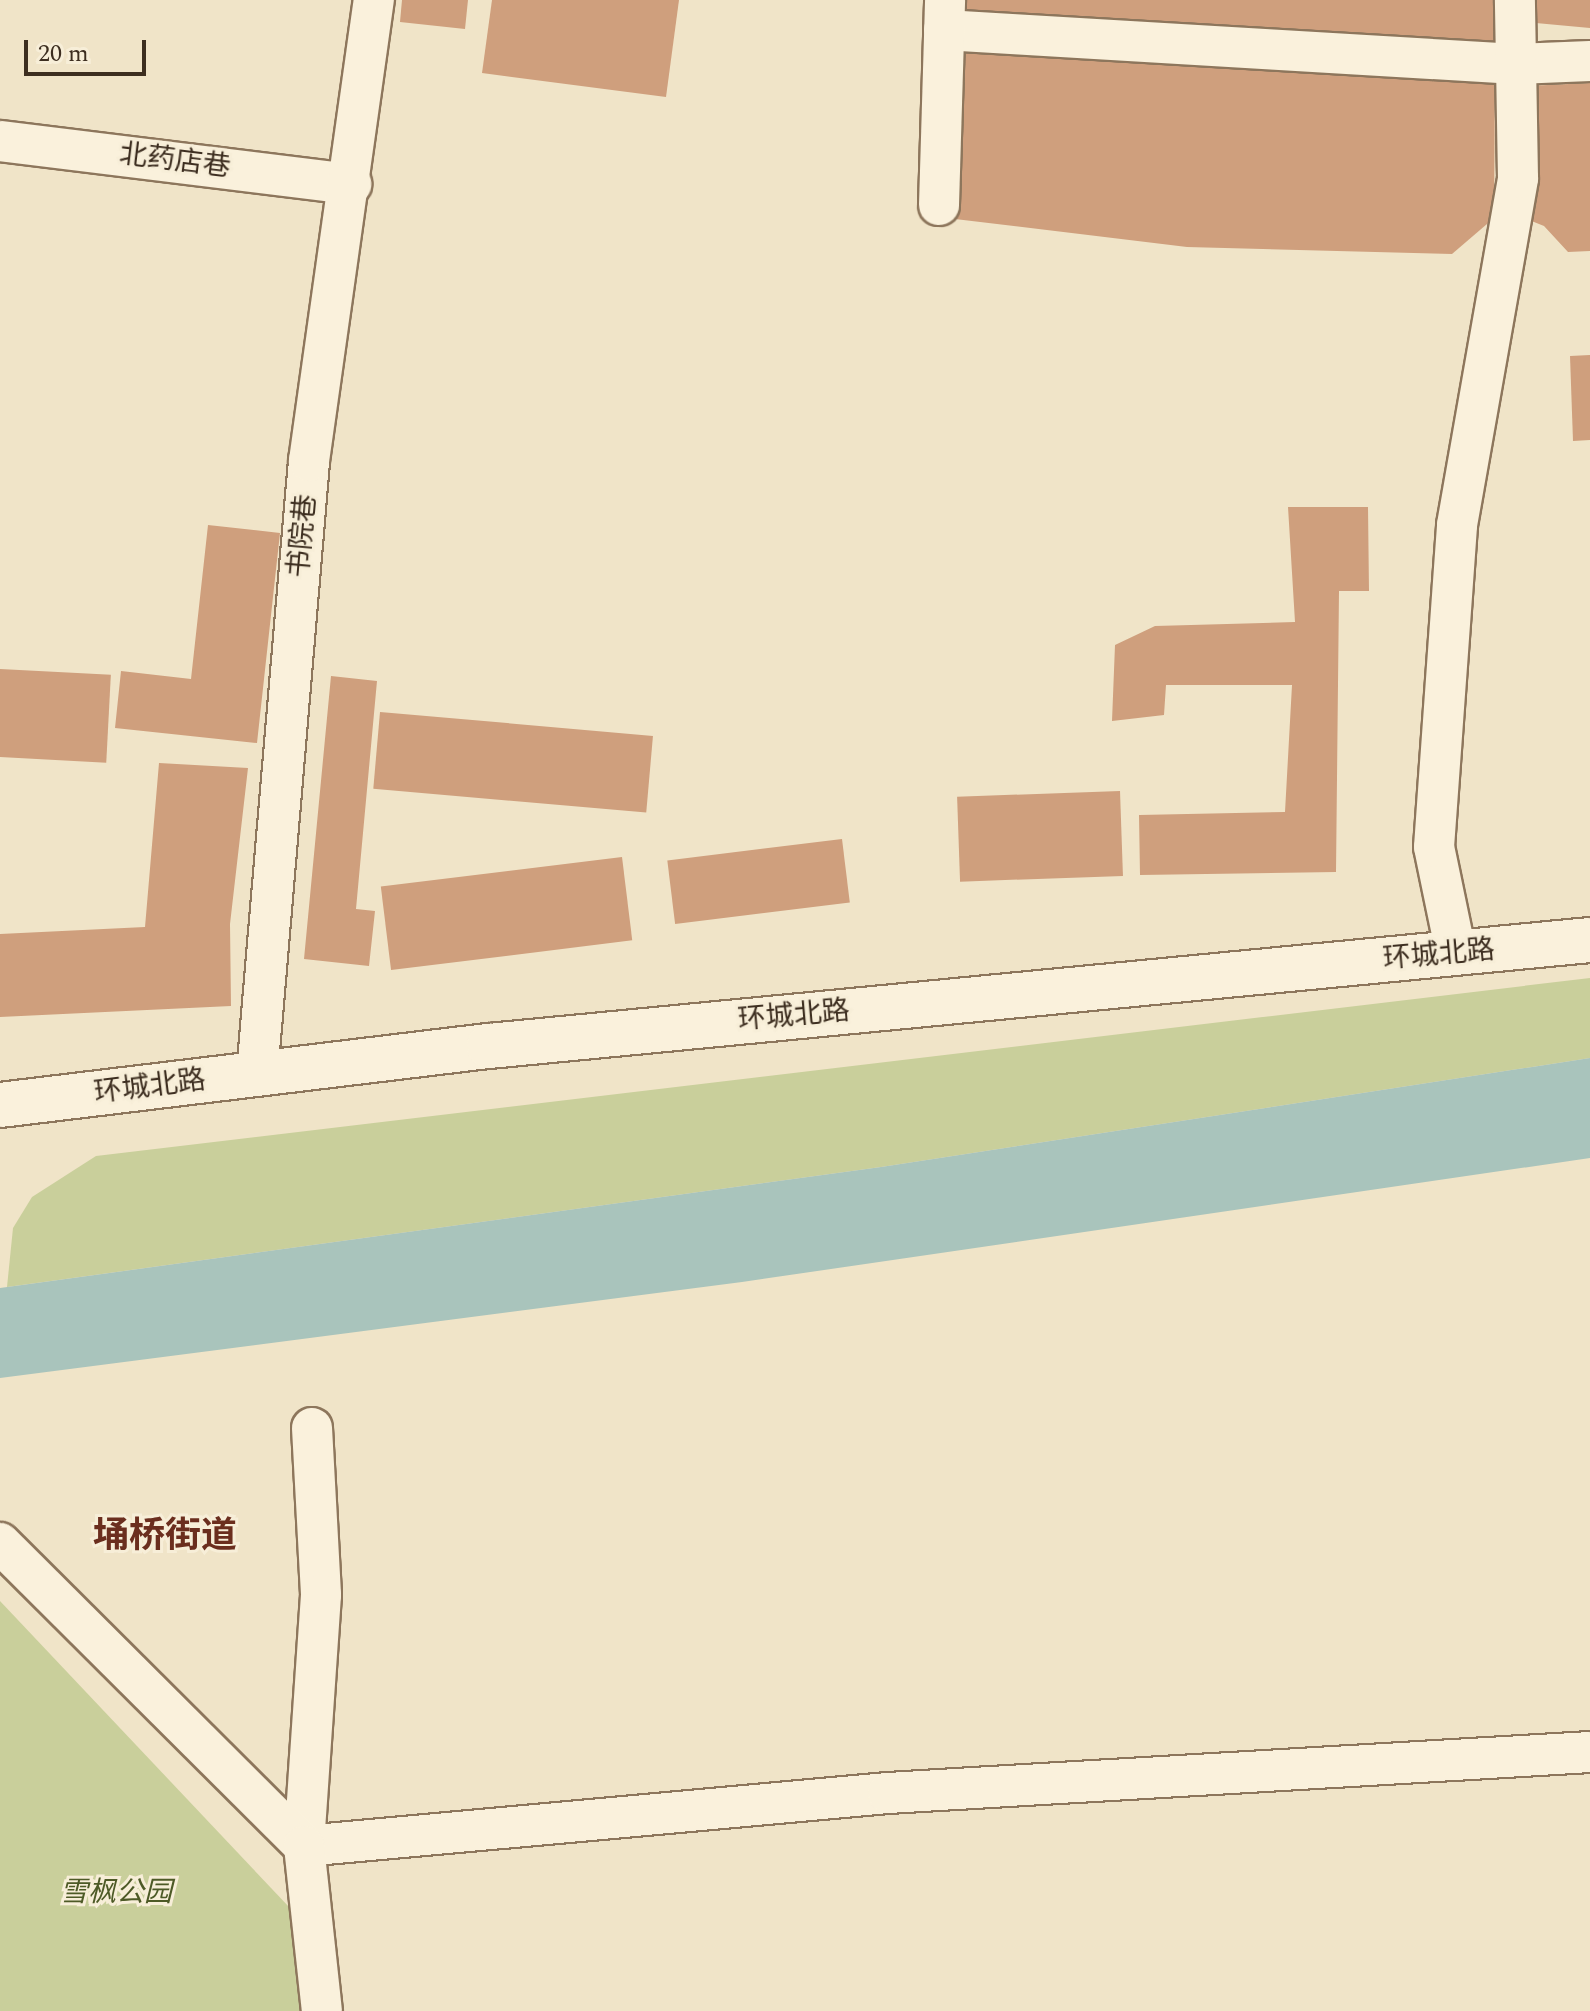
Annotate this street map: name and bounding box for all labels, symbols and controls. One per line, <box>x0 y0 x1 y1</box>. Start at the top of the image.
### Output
scale bar <box>28 24 150 74</box>
text: 20 m <box>38 36 89 72</box>
street label: 北药店巷 <box>117 138 233 184</box>
street label: 书院巷 <box>283 493 323 579</box>
street label: 环城北路 <box>1382 933 1496 977</box>
street label: 环城北路 <box>737 994 851 1038</box>
street label: 环城北路 <box>92 1064 208 1110</box>
district label: 埇桥街道 <box>93 1515 237 1559</box>
park label: 雪枫公园 <box>60 1876 172 1910</box>

